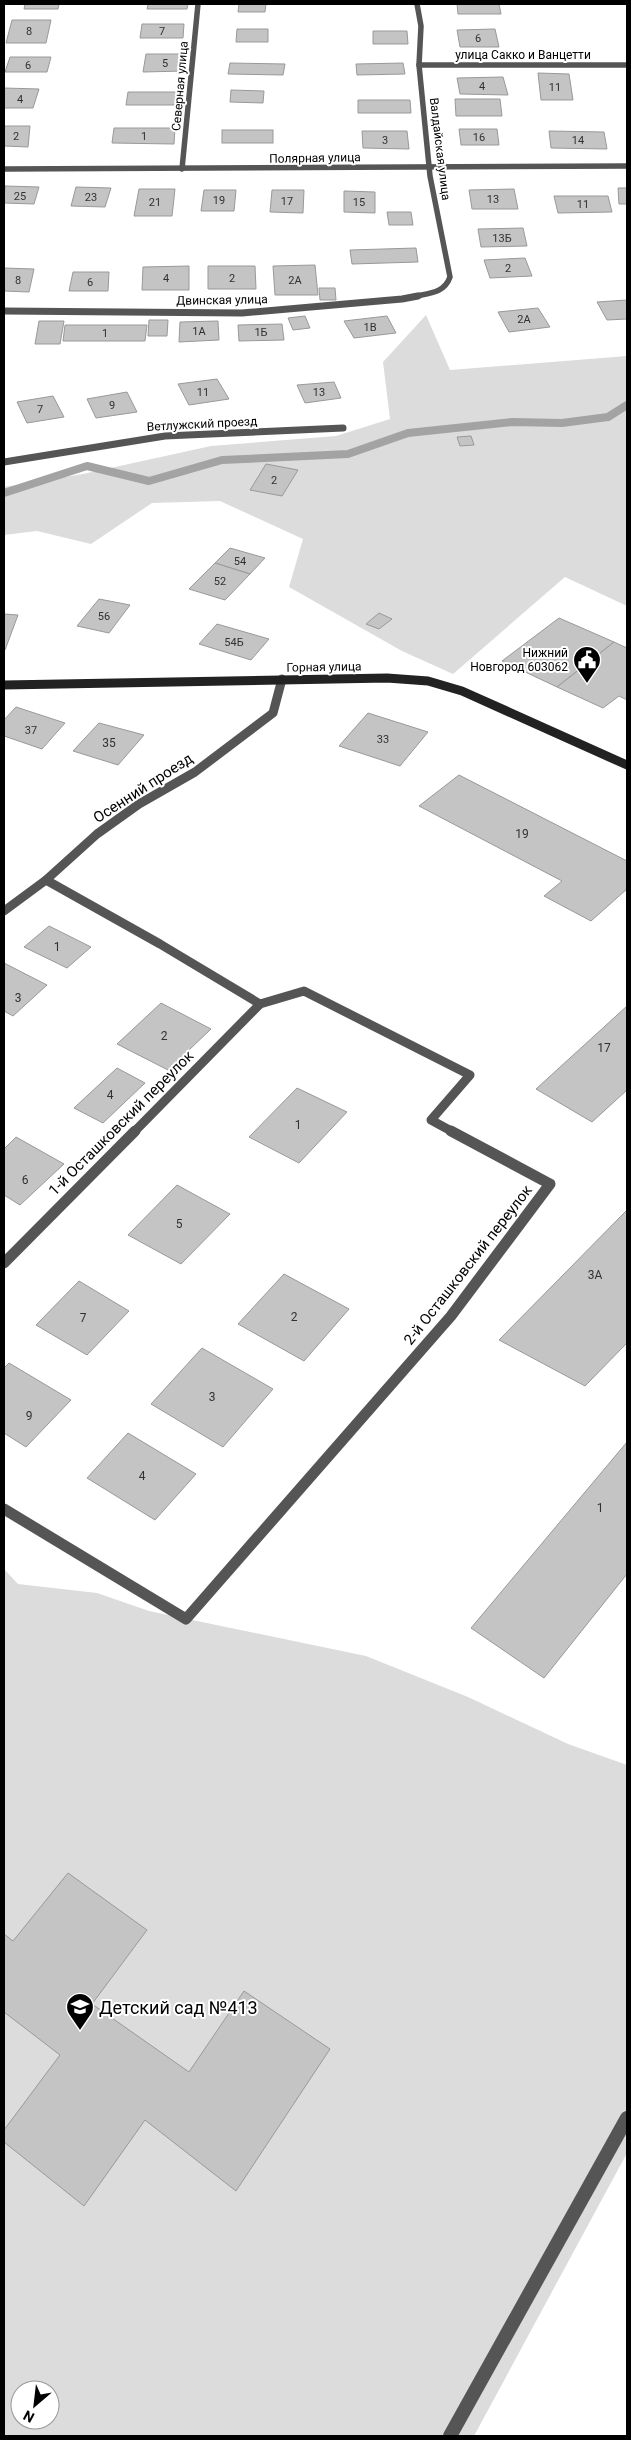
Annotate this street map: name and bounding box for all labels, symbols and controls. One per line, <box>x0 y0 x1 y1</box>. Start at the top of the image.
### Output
house number: 8 <box>26 25 32 38</box>
house number: 7 <box>159 25 165 38</box>
house number: 6 <box>475 32 481 45</box>
street label: Северная улица <box>169 41 191 131</box>
street label: улица Сакко и Ванцетти <box>455 48 591 62</box>
house number: 5 <box>162 57 168 70</box>
house number: 6 <box>25 59 31 72</box>
house number: 4 <box>479 80 485 93</box>
house number: 11 <box>549 81 561 94</box>
house number: 4 <box>17 93 23 106</box>
street label: Валдайская улица <box>427 97 453 201</box>
house number: 2 <box>13 130 19 143</box>
house number: 1 <box>141 130 147 143</box>
house number: 16 <box>473 131 485 144</box>
house number: 3 <box>382 134 388 147</box>
house number: 14 <box>572 134 584 147</box>
street label: Полярная улица <box>269 150 361 166</box>
house number: 25 <box>14 190 26 203</box>
house number: 23 <box>85 191 97 204</box>
house number: 13 <box>487 193 499 206</box>
house number: 19 <box>213 194 225 207</box>
house number: 17 <box>281 195 293 208</box>
house number: 21 <box>149 196 161 209</box>
house number: 15 <box>353 196 365 209</box>
house number: 11 <box>577 198 589 211</box>
house number: 13Б <box>492 232 512 245</box>
house number: 2 <box>505 262 511 275</box>
house number: 4 <box>163 272 169 285</box>
house number: 2 <box>229 272 235 285</box>
house number: 8 <box>15 274 21 287</box>
house number: 2А <box>288 274 303 287</box>
house number: 6 <box>87 276 93 289</box>
street label: Двинская улица <box>176 292 268 308</box>
house number: 2А <box>517 313 532 326</box>
house number: 1В <box>363 321 377 334</box>
house number: 1А <box>192 325 207 338</box>
house number: 1Б <box>254 326 268 339</box>
house number: 1 <box>102 327 108 340</box>
house number: 11 <box>197 386 209 399</box>
house number: 13 <box>313 386 325 399</box>
house number: 9 <box>109 399 115 412</box>
house number: 7 <box>37 403 43 416</box>
street label: Ветлужский проезд <box>146 414 258 434</box>
house number: 2 <box>271 474 277 487</box>
house number: 54 <box>234 555 246 568</box>
house number: 52 <box>214 575 226 588</box>
house number: 56 <box>98 610 110 623</box>
house number: 54Б <box>224 636 244 649</box>
public building icon: Нижний Новгород 603062 <box>572 645 602 684</box>
place label: Нижний Новгород 603062 <box>470 646 568 674</box>
street label: Горная улица <box>286 659 362 675</box>
house number: 37 <box>25 724 37 737</box>
house number: 33 <box>377 733 389 746</box>
house number: 35 <box>102 736 116 750</box>
street label: Осенний проезд <box>90 749 196 827</box>
house number: 19 <box>515 827 529 841</box>
house number: 1 <box>54 940 60 954</box>
house number: 3 <box>15 991 21 1005</box>
house number: 2 <box>161 1029 168 1043</box>
house number: 17 <box>597 1041 611 1055</box>
street label: 1-й Осташковский переулок <box>45 1047 197 1199</box>
house number: 4 <box>107 1088 114 1102</box>
house number: 1 <box>295 1118 301 1132</box>
house number: 6 <box>22 1173 29 1187</box>
street label: 2-й Осташковский переулок <box>400 1182 536 1348</box>
house number: 5 <box>176 1217 183 1231</box>
house number: 3А <box>588 1268 602 1282</box>
house number: 2 <box>291 1310 298 1324</box>
house number: 7 <box>80 1311 87 1325</box>
house number: 3 <box>209 1390 215 1404</box>
house number: 9 <box>26 1409 32 1423</box>
house number: 4 <box>139 1469 146 1483</box>
house number: 1 <box>597 1501 603 1515</box>
school or university icon: Детский сад №413 <box>65 1992 95 2031</box>
place label: Детский сад №413 <box>99 1997 258 2018</box>
north arrow <box>10 2380 60 2430</box>
text: N <box>21 2407 37 2426</box>

